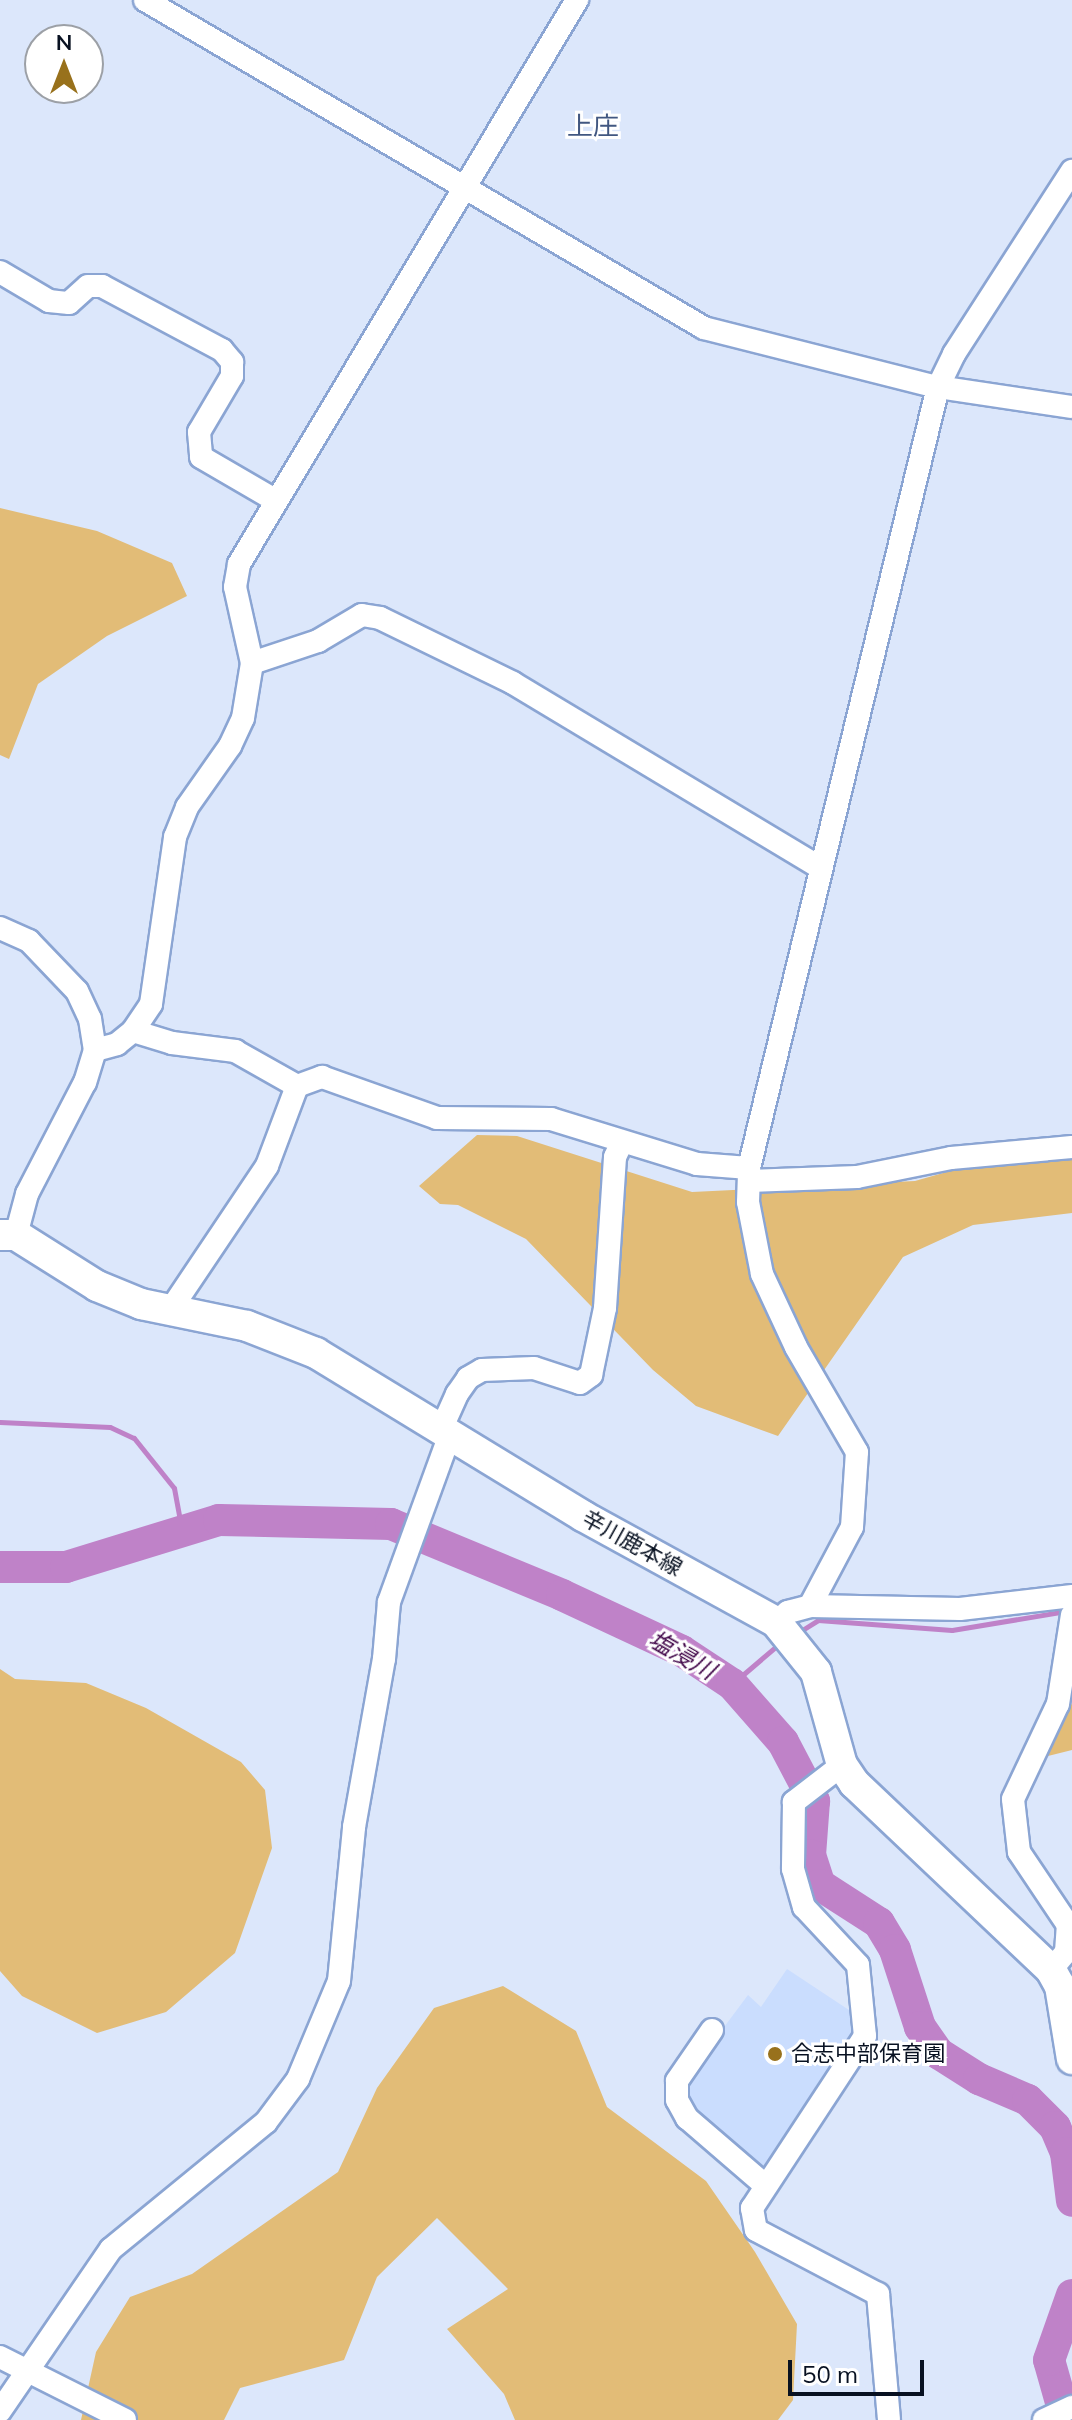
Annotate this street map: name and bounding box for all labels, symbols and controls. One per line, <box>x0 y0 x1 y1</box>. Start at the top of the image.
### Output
north arrow <box>24 24 104 104</box>
text: N <box>56 28 72 56</box>
district label: 上庄 <box>567 110 619 142</box>
street label: 辛川鹿本線 <box>577 1505 687 1581</box>
water label: 塩浸川 <box>644 1625 720 1685</box>
place label: 合志中部保育園 <box>791 2041 945 2067</box>
marker: 合志中部保育園 <box>766 2045 784 2063</box>
scale bar <box>792 2344 928 2394</box>
text: 50 m <box>802 2359 858 2389</box>

